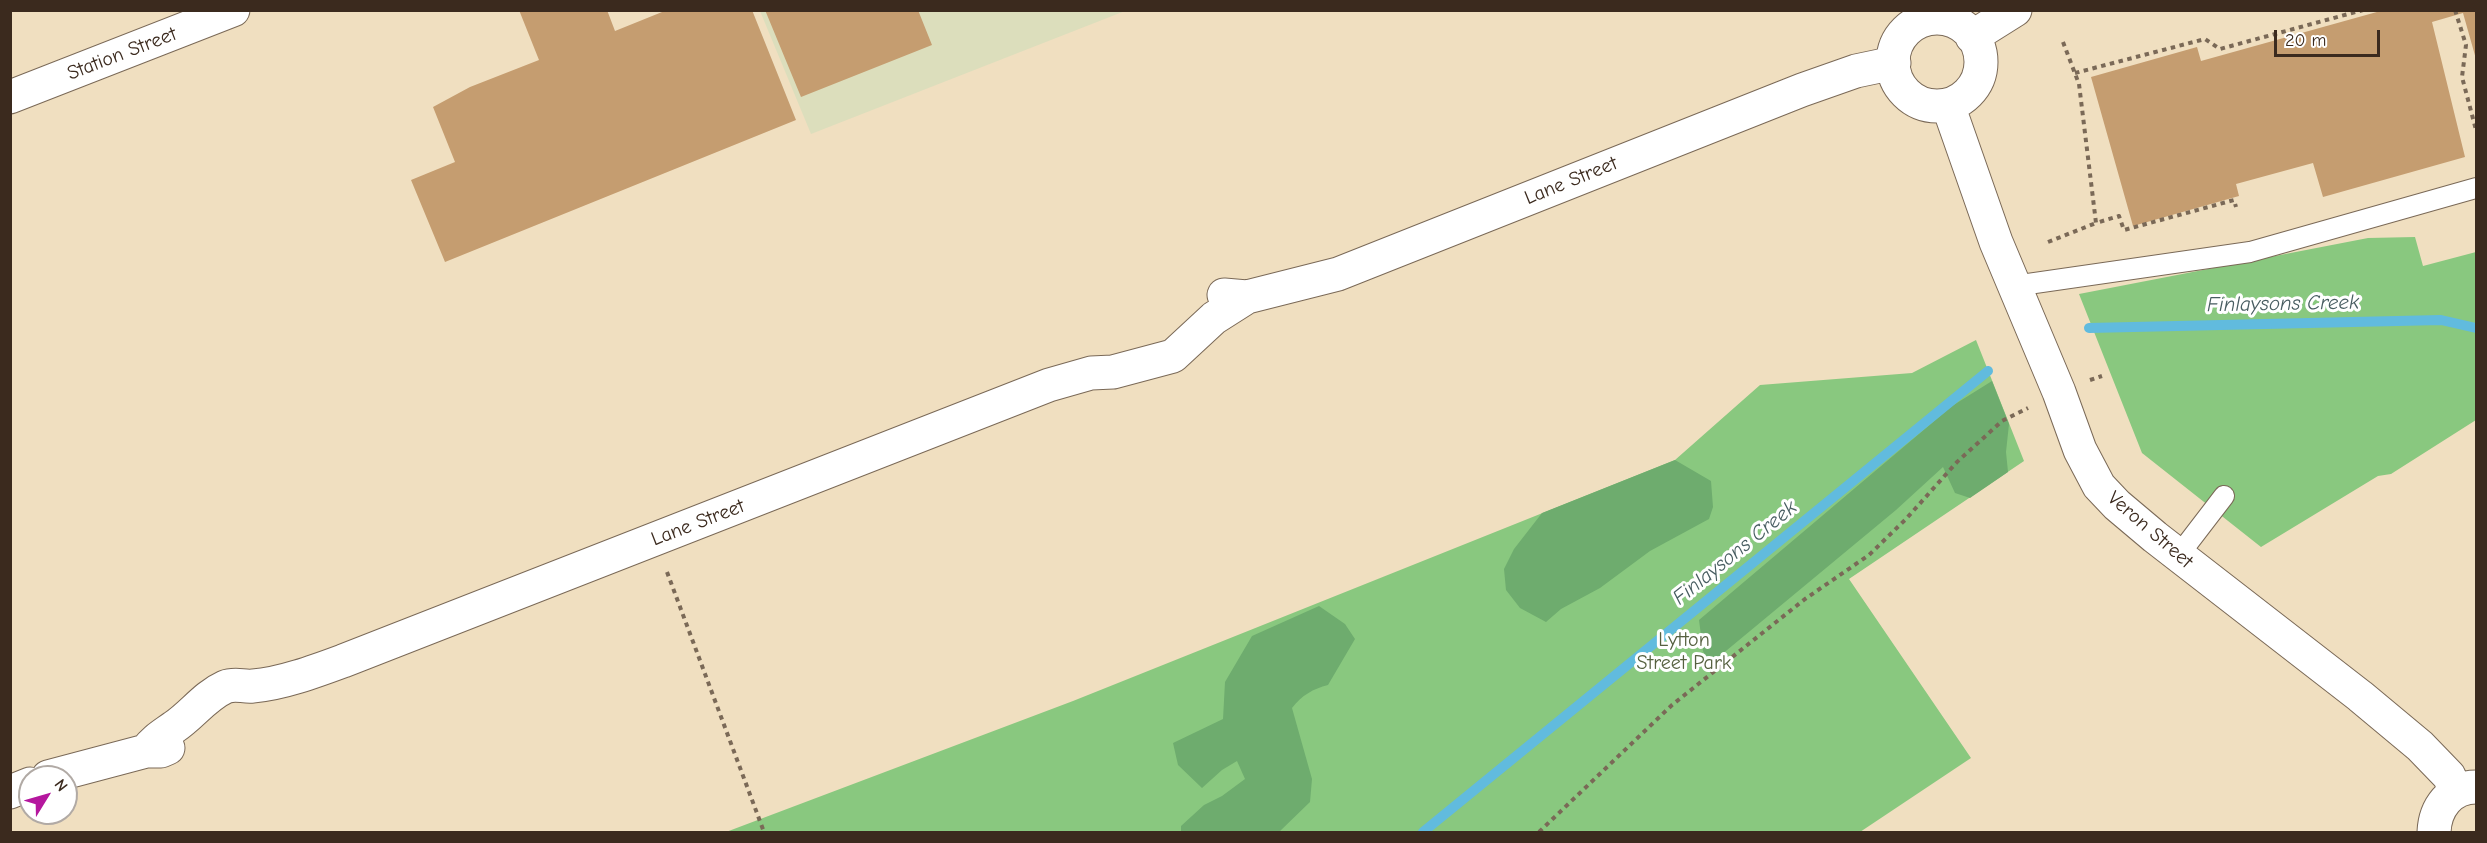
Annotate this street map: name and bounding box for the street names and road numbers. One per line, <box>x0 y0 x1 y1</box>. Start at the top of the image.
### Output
street label: Station Street <box>64 22 180 86</box>
street label: Lane Street <box>1521 152 1621 210</box>
street label: Veron Street <box>2102 486 2198 574</box>
street label: Lane Street <box>648 494 748 552</box>

